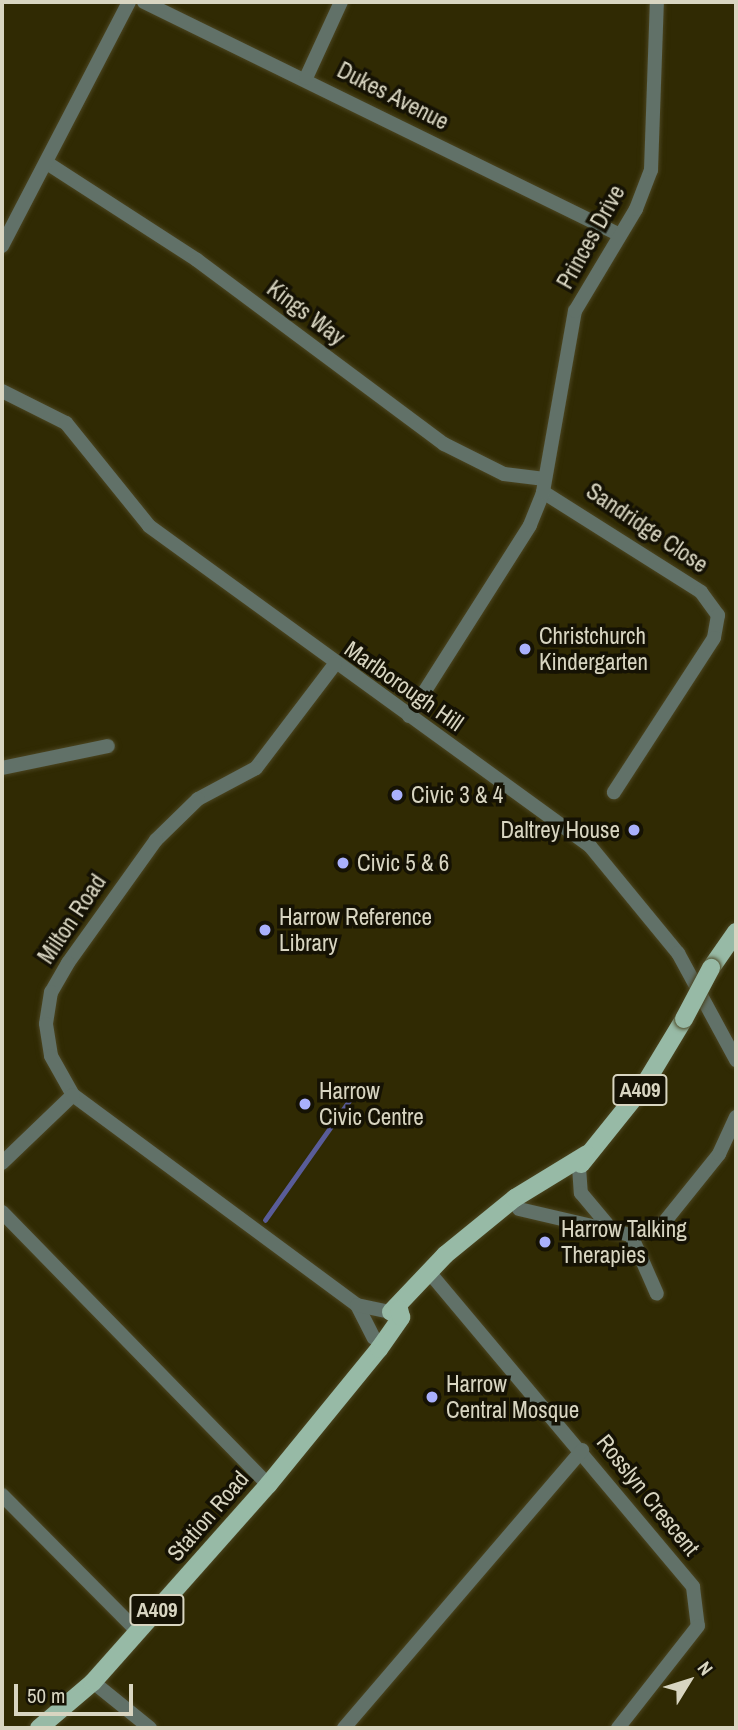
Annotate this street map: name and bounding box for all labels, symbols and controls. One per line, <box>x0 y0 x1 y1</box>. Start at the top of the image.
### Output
street label: Dukes Avenue <box>332 56 454 136</box>
street label: Princes Drive <box>551 180 631 294</box>
street label: Kings Way <box>262 275 350 351</box>
street label: Sandridge Close <box>581 477 713 579</box>
place label: Christchurch Kindergarten <box>539 622 648 676</box>
street label: Marlborough Hill <box>339 635 469 737</box>
marker: Christchurch Kindergarten <box>517 641 533 657</box>
place label: Civic 3 & 4 <box>411 781 503 809</box>
marker: Civic 3 & 4 <box>389 787 405 803</box>
place label: Daltrey House <box>501 816 620 844</box>
marker: Daltrey House <box>626 822 642 838</box>
place label: Civic 5 & 6 <box>357 849 449 877</box>
marker: Civic 5 & 6 <box>335 855 351 871</box>
street label: Milton Road <box>32 869 112 969</box>
place label: Harrow Reference Library <box>279 903 432 957</box>
marker: Harrow Reference Library <box>257 922 273 938</box>
road number: A409 <box>612 1072 668 1108</box>
place label: Harrow Civic Centre <box>319 1077 424 1131</box>
marker: Harrow Civic Centre <box>297 1096 313 1112</box>
place label: Harrow Talking Therapies <box>561 1215 687 1269</box>
marker: Harrow Talking Therapies <box>535 1232 555 1252</box>
place label: Harrow Central Mosque <box>446 1370 579 1424</box>
marker: Harrow Central Mosque <box>424 1389 440 1405</box>
street label: Rosslyn Crescent <box>591 1429 705 1561</box>
street label: Station Road <box>161 1465 255 1567</box>
road number: A409 <box>129 1592 185 1628</box>
north arrow <box>654 1646 724 1716</box>
text: N <box>692 1656 719 1681</box>
scale bar <box>18 1670 136 1714</box>
text: 50 m <box>27 1681 65 1710</box>

